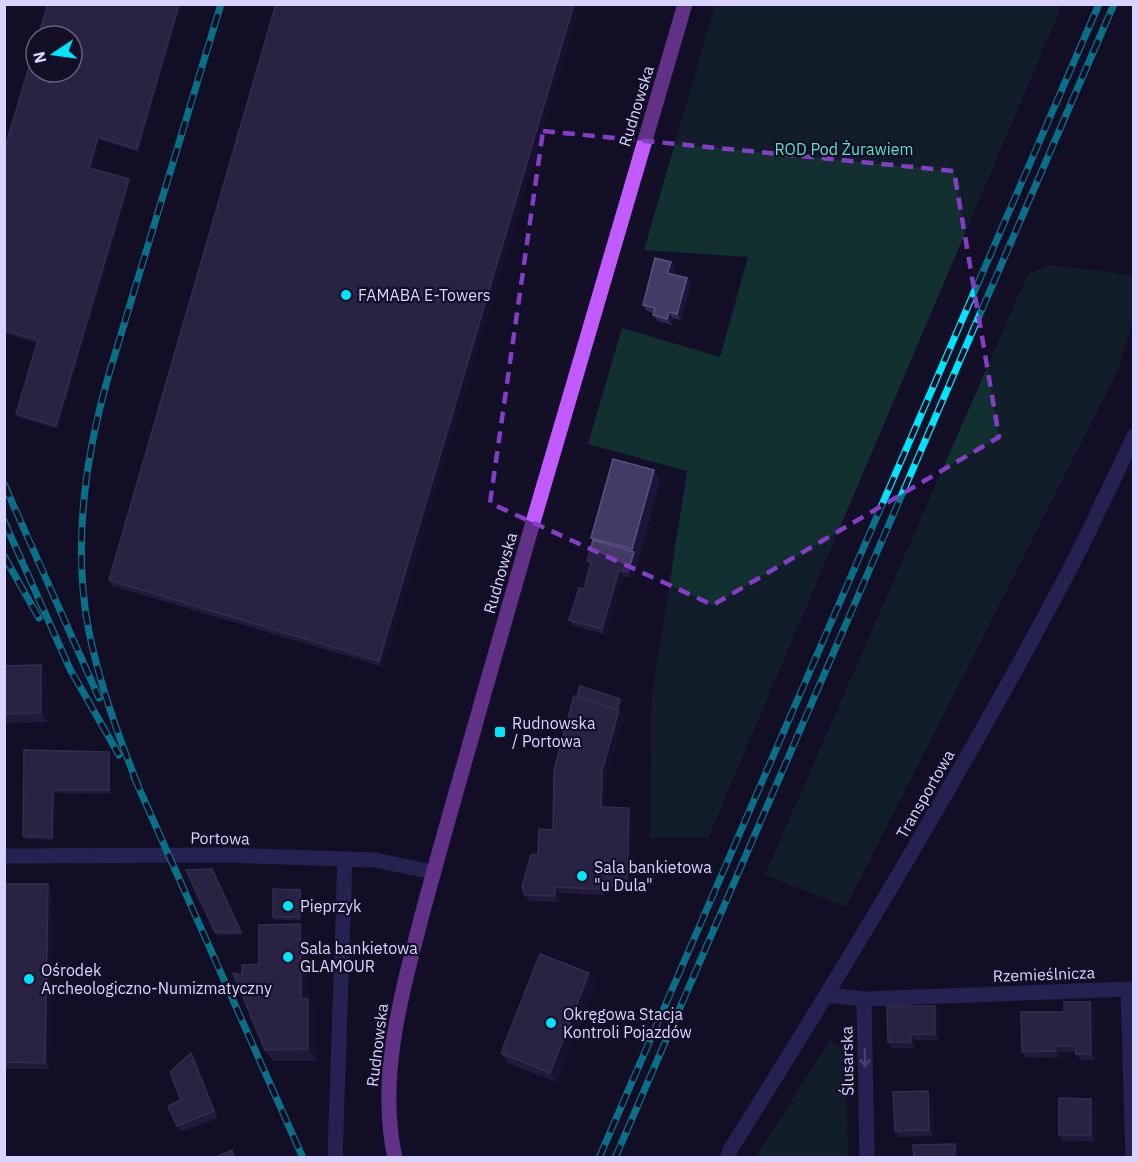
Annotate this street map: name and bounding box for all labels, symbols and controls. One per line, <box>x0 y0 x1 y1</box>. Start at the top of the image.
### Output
north arrow <box>24 24 84 84</box>
text: N <box>28 49 50 65</box>
street label: Rudnowska <box>614 63 658 149</box>
park label: ROD Pod Żurawiem <box>775 139 913 159</box>
place label: FAMABA E-Towers <box>358 285 491 305</box>
marker: FAMABA E-Towers <box>339 288 353 302</box>
street label: Rudnowska <box>479 530 521 616</box>
place label: Rudnowska / Portowa <box>512 713 596 751</box>
marker: Rudnowska / Portowa <box>493 725 507 739</box>
street label: Transportowa <box>892 746 959 842</box>
street label: Portowa <box>190 827 250 849</box>
place label: Sala bankietowa "u Dula" <box>594 857 712 895</box>
marker: Sala bankietowa "u Dula" <box>575 869 589 883</box>
place label: Pieprzyk <box>300 896 362 916</box>
marker: Pieprzyk <box>281 899 295 913</box>
place label: Sala bankietowa GLAMOUR <box>300 938 418 976</box>
marker: Sala bankietowa GLAMOUR <box>281 950 295 964</box>
place label: Ośrodek Archeologiczno-Numizmatyczny <box>41 960 272 998</box>
street label: Rzemieślnicza <box>993 962 1096 986</box>
marker: Ośrodek Archeologiczno-Numizmatyczny <box>22 972 36 986</box>
street label: Rudnowska <box>362 1002 392 1088</box>
place label: Okręgowa Stacja Kontroli Pojazdów <box>563 1004 692 1042</box>
marker: Okręgowa Stacja Kontroli Pojazdów <box>544 1016 558 1030</box>
street label: Ślusarska <box>835 1026 858 1096</box>
one-way arrow <box>859 1047 871 1067</box>

